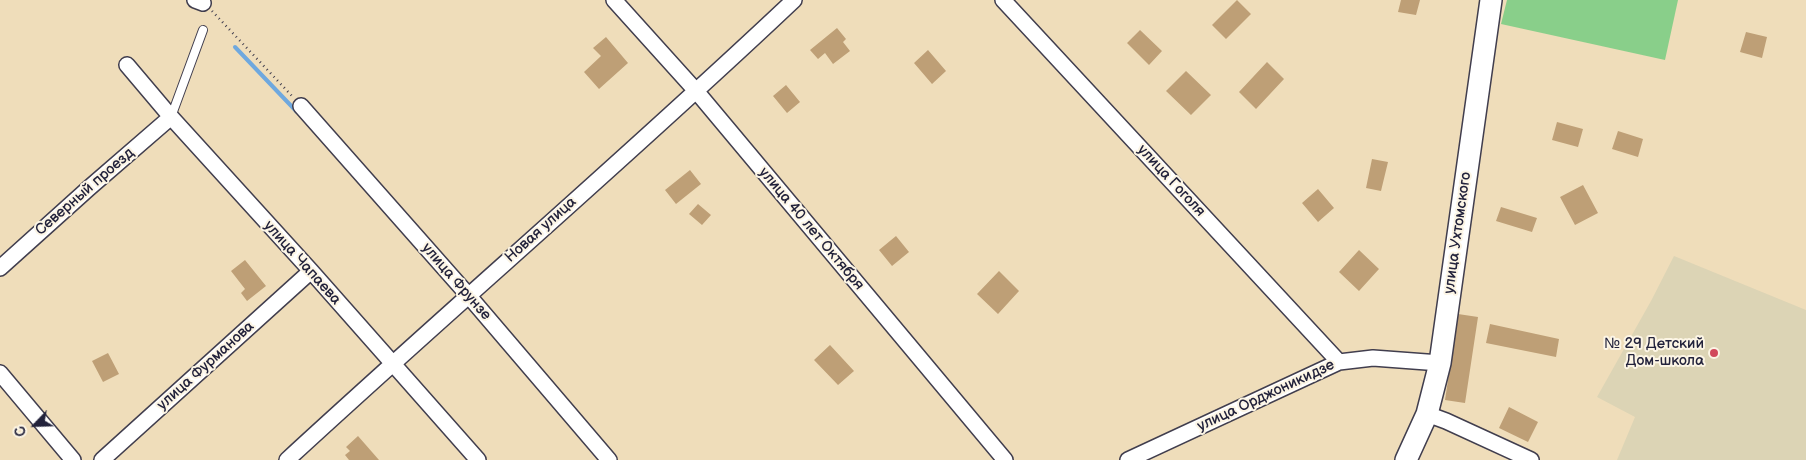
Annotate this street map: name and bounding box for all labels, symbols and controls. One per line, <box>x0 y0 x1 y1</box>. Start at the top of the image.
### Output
street label: улица Гоголя <box>1133 141 1209 221</box>
street label: Северный проезд <box>32 144 138 240</box>
street label: улица 40 лет Октября <box>754 164 868 294</box>
street label: улица Ухтомского <box>1441 171 1475 295</box>
street label: Новая улица <box>502 193 580 267</box>
street label: улица Чапаева <box>260 217 344 309</box>
street label: улица Фрунзе <box>418 240 494 324</box>
street label: улица Фурманова <box>154 318 258 414</box>
place label: № 29 Детский Дом-школа <box>1604 335 1704 370</box>
marker: № 29 Детский Дом-школа <box>1708 347 1720 359</box>
street label: улица Орджоникидзе <box>1194 356 1338 436</box>
north arrow <box>10 400 60 450</box>
text: С <box>11 423 31 439</box>

